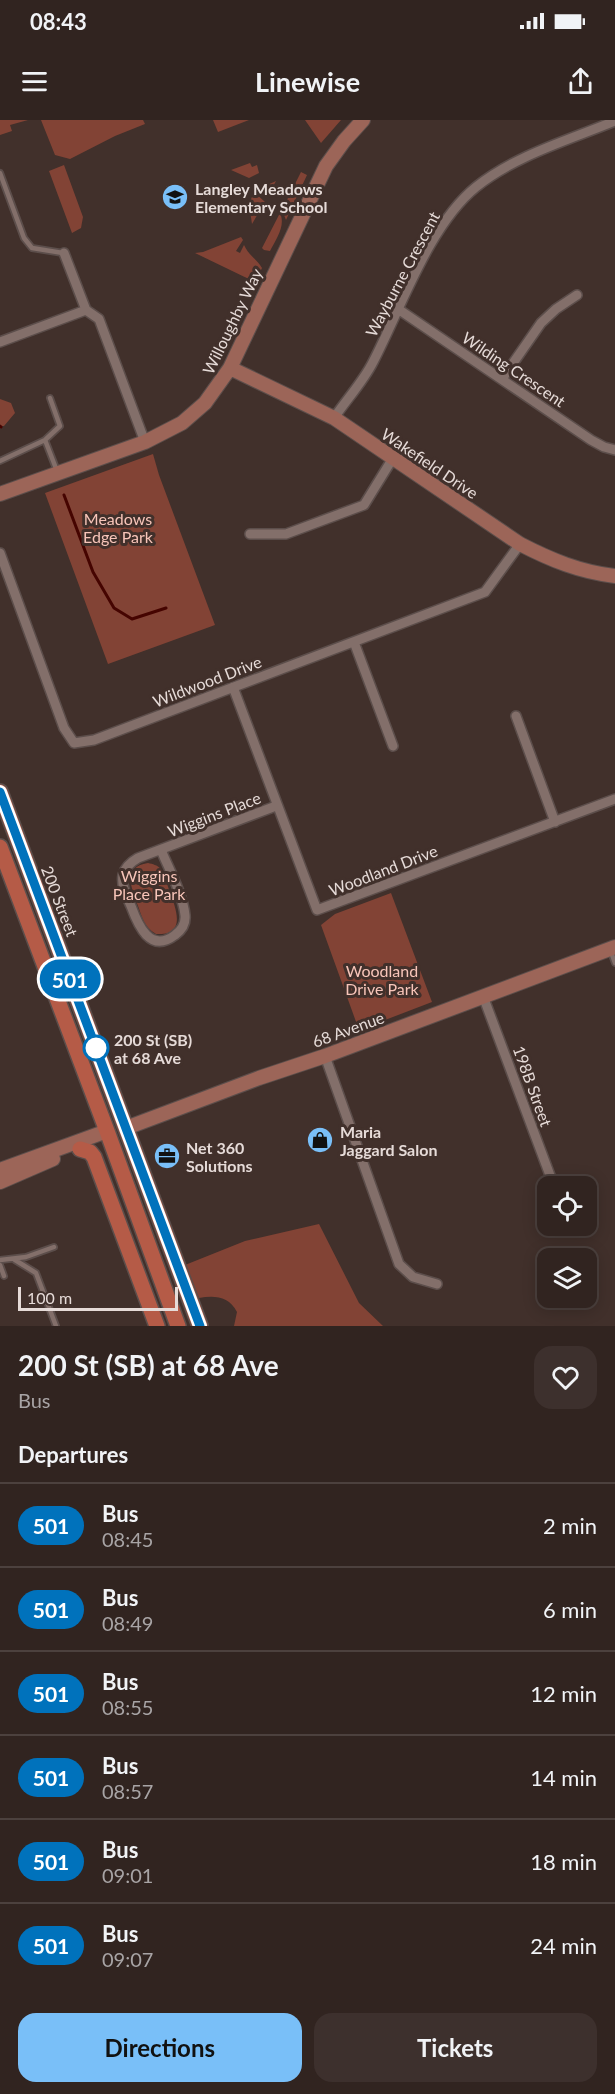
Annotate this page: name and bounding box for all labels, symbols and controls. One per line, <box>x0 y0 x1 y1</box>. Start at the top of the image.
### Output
text: 08:43 <box>30 8 87 35</box>
icon: menu <box>18 65 51 98</box>
text: Linewise <box>255 65 360 98</box>
icon: share <box>564 65 597 98</box>
place label: Langley Meadows Elementary School <box>195 179 327 216</box>
school or university icon: Langley Meadows Elementary School <box>160 182 190 212</box>
street label: Wayburne Crescent <box>361 208 443 340</box>
street label: Willoughby Way <box>198 264 266 377</box>
street label: Wilding Crescent <box>459 327 569 411</box>
street label: Wakefield Drive <box>378 424 482 502</box>
park label: Meadows Edge Park <box>83 509 154 546</box>
street label: Wildwood Drive <box>150 652 264 710</box>
street label: Wiggins Place <box>165 788 263 840</box>
street label: Woodland Drive <box>326 841 440 899</box>
street label: 200 Street <box>38 863 82 939</box>
park label: Wiggins Place Park <box>113 866 186 903</box>
line badge: 501 <box>36 960 104 998</box>
park label: Woodland Drive Park <box>345 961 420 998</box>
text: 501 <box>52 967 88 992</box>
street label: 68 Avenue <box>309 1007 387 1051</box>
place label: 200 St (SB) at 68 Ave <box>114 1030 192 1067</box>
marker: 200 St (SB) at 68 Ave <box>83 1035 109 1061</box>
street label: 198B Street <box>510 1043 556 1129</box>
place label: Maria Jaggard Salon <box>340 1122 437 1159</box>
shop icon: Maria Jaggard Salon <box>305 1125 335 1155</box>
place label: Net 360 Solutions <box>186 1138 253 1175</box>
office icon: Net 360 Solutions <box>152 1141 182 1171</box>
map controls <box>537 1176 597 1308</box>
button: locate <box>537 1176 597 1236</box>
button: layers <box>537 1248 597 1308</box>
scale bar <box>18 1284 178 1312</box>
text: 100 m <box>27 1288 72 1307</box>
button: heart <box>534 1346 597 1409</box>
text: 200 St (SB) at 68 Ave <box>18 1348 279 1382</box>
text: Bus <box>18 1388 51 1412</box>
text: Departures <box>18 1441 128 1468</box>
text: Bus <box>102 1500 138 1527</box>
text: 2 min <box>543 1512 597 1539</box>
text: 501 <box>33 1513 69 1538</box>
text: 08:45 <box>102 1527 153 1551</box>
text: Bus <box>102 1584 138 1611</box>
text: 6 min <box>543 1596 597 1623</box>
text: 501 <box>33 1597 69 1622</box>
text: 08:49 <box>102 1611 153 1635</box>
text: Bus <box>102 1668 138 1695</box>
text: 12 min <box>530 1680 597 1707</box>
text: 501 <box>33 1681 69 1706</box>
text: 08:55 <box>102 1695 153 1719</box>
text: Bus <box>102 1752 138 1779</box>
text: 14 min <box>530 1764 597 1791</box>
text: 501 <box>33 1765 69 1790</box>
text: 08:57 <box>102 1779 153 1803</box>
text: Bus <box>102 1836 138 1863</box>
text: 18 min <box>530 1848 597 1875</box>
text: 501 <box>33 1849 69 1874</box>
text: 09:01 <box>102 1863 153 1887</box>
text: Bus <box>102 1920 138 1947</box>
text: 24 min <box>530 1932 597 1959</box>
text: 501 <box>33 1933 69 1958</box>
text: 09:07 <box>102 1947 153 1971</box>
button: Directions <box>18 2013 302 2082</box>
button: Tickets <box>314 2013 597 2082</box>

